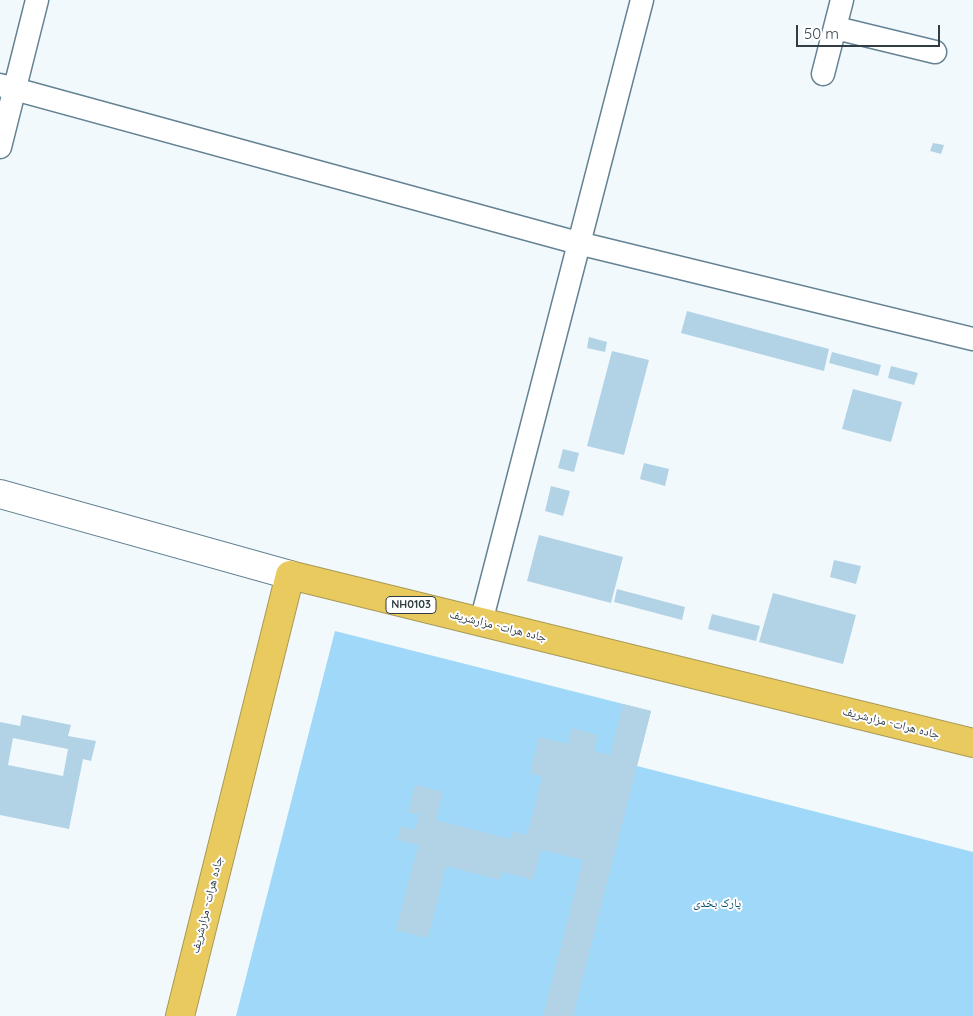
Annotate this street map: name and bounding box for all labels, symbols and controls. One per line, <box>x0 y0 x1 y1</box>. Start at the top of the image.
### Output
scale bar <box>798 15 942 47</box>
text: 50 m <box>804 24 839 43</box>
road number: NH0103 <box>386 596 436 614</box>
street label: جاده هرات- مزارشریف <box>448 607 548 645</box>
street label: جاده هرات- مزارشریف <box>841 704 941 742</box>
street label: جاده هرات- مزارشریف <box>188 855 226 955</box>
park label: پارک بخدی <box>693 896 741 910</box>

